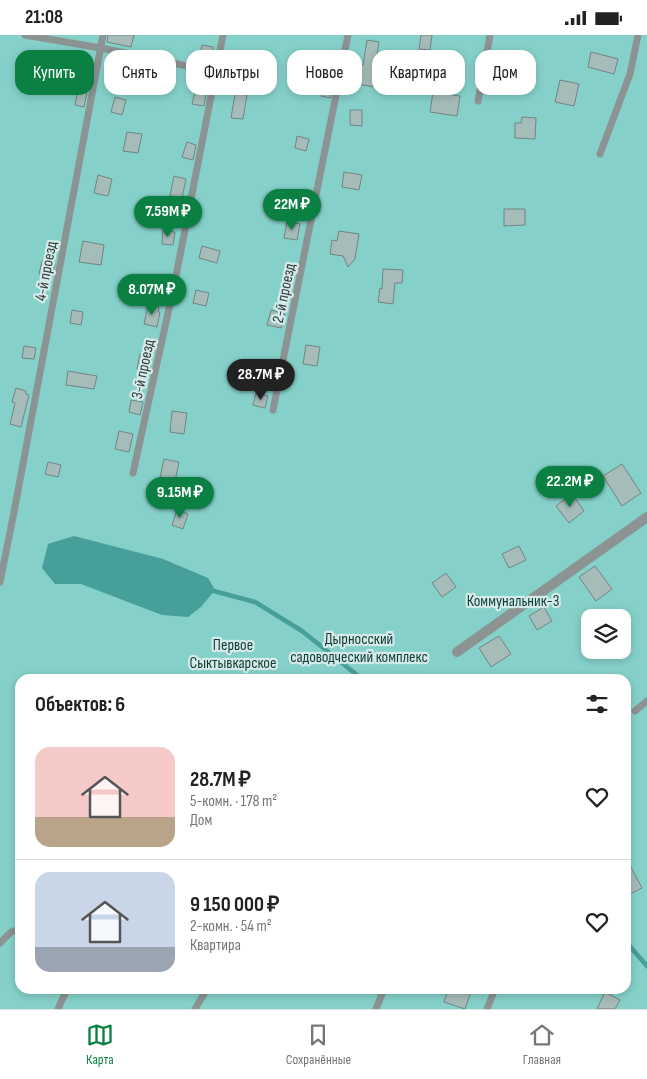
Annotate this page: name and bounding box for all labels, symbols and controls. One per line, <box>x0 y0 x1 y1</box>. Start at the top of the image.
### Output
text: 21:08 <box>25 6 63 29</box>
chip: Купить <box>15 50 94 95</box>
chip: Снять <box>104 50 176 95</box>
chip: Фильтры <box>186 50 277 95</box>
chip: Новое <box>287 50 362 95</box>
chip: Квартира <box>372 50 465 95</box>
chip: Дом <box>475 50 536 95</box>
pin: 22M ₽ <box>257 189 327 231</box>
pin: 7.59M ₽ <box>122 195 214 238</box>
text: 22M ₽ <box>274 195 310 214</box>
text: 7.59M ₽ <box>145 202 191 221</box>
street label: 4-й проезд <box>31 239 62 303</box>
street label: 2-й проезд <box>269 261 300 325</box>
pin: 8.07M ₽ <box>106 273 198 316</box>
text: 8.07M ₽ <box>128 280 176 299</box>
street label: 3-й проезд <box>128 337 159 401</box>
pin: 28.7M ₽ <box>215 359 307 401</box>
text: 28.7M ₽ <box>238 365 284 384</box>
pin: 22.2M ₽ <box>524 465 616 508</box>
text: 22.2M ₽ <box>547 472 593 491</box>
pin: 9.15M ₽ <box>134 477 226 519</box>
text: 9.15M ₽ <box>157 483 203 502</box>
park label: Коммунальник-3 <box>467 592 559 611</box>
map controls <box>581 609 631 659</box>
button: layers <box>581 609 631 659</box>
park label: Дырносский садоводческий комплекс <box>290 630 428 667</box>
park label: Первое Сыктывкарское <box>190 636 276 673</box>
icon: filters <box>583 690 611 718</box>
text: Объектов: 6 <box>35 692 125 717</box>
icon: home <box>75 767 135 827</box>
text: 28.7M ₽ <box>190 767 251 792</box>
icon: heart <box>583 783 611 811</box>
text: 5-комн. · 178 m² <box>190 792 277 811</box>
text: Дом <box>190 811 212 830</box>
icon: home <box>75 892 135 952</box>
text: 9 150 000 ₽ <box>190 892 279 917</box>
icon: heart <box>583 908 611 936</box>
text: 2-комн. · 54 m² <box>190 917 272 936</box>
text: Квартира <box>190 936 241 955</box>
tab: Карта <box>86 1021 114 1068</box>
tab: Сохранённые <box>286 1021 351 1068</box>
tab: Главная <box>523 1021 561 1068</box>

